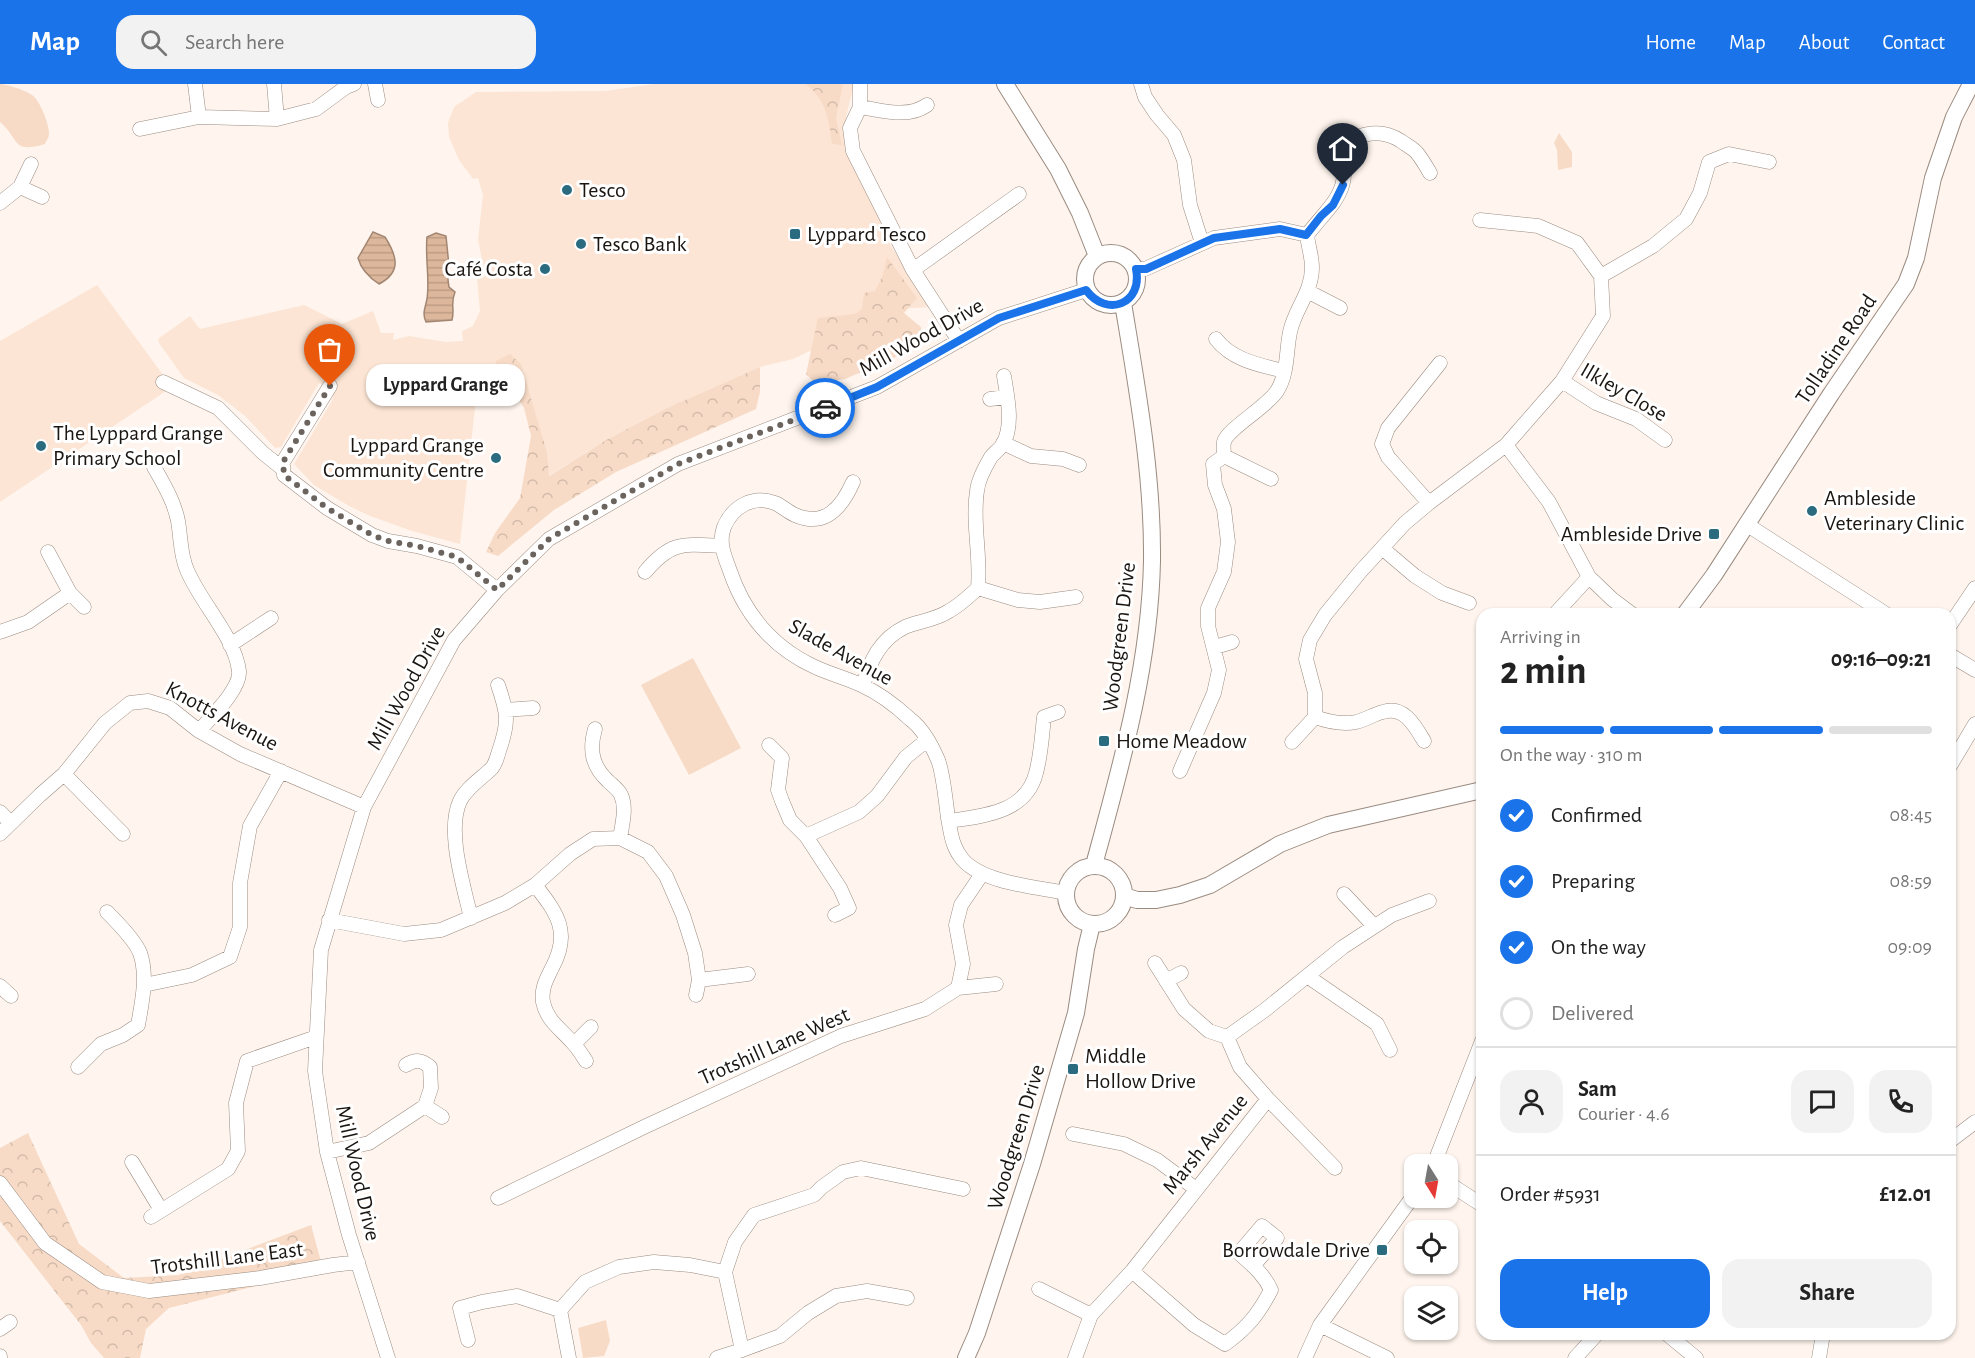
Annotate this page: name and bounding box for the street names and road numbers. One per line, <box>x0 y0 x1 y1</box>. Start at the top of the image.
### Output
street label: Tolladine Road <box>1791 290 1881 408</box>
street label: Mill Wood Drive <box>855 294 987 380</box>
street label: Ilkley Close <box>1577 359 1671 425</box>
street label: Woodgreen Drive <box>1099 561 1139 713</box>
street label: Slade Avenue <box>785 614 897 690</box>
street label: Mill Wood Drive <box>363 622 449 754</box>
street label: Knotts Avenue <box>162 677 282 755</box>
street label: Trotshill Lane West <box>696 1003 852 1089</box>
street label: Woodgreen Drive <box>983 1062 1049 1212</box>
street label: Marsh Avenue <box>1158 1090 1252 1198</box>
street label: Mill Wood Drive <box>332 1103 384 1243</box>
street label: Trotshill Lane East <box>150 1238 304 1278</box>

